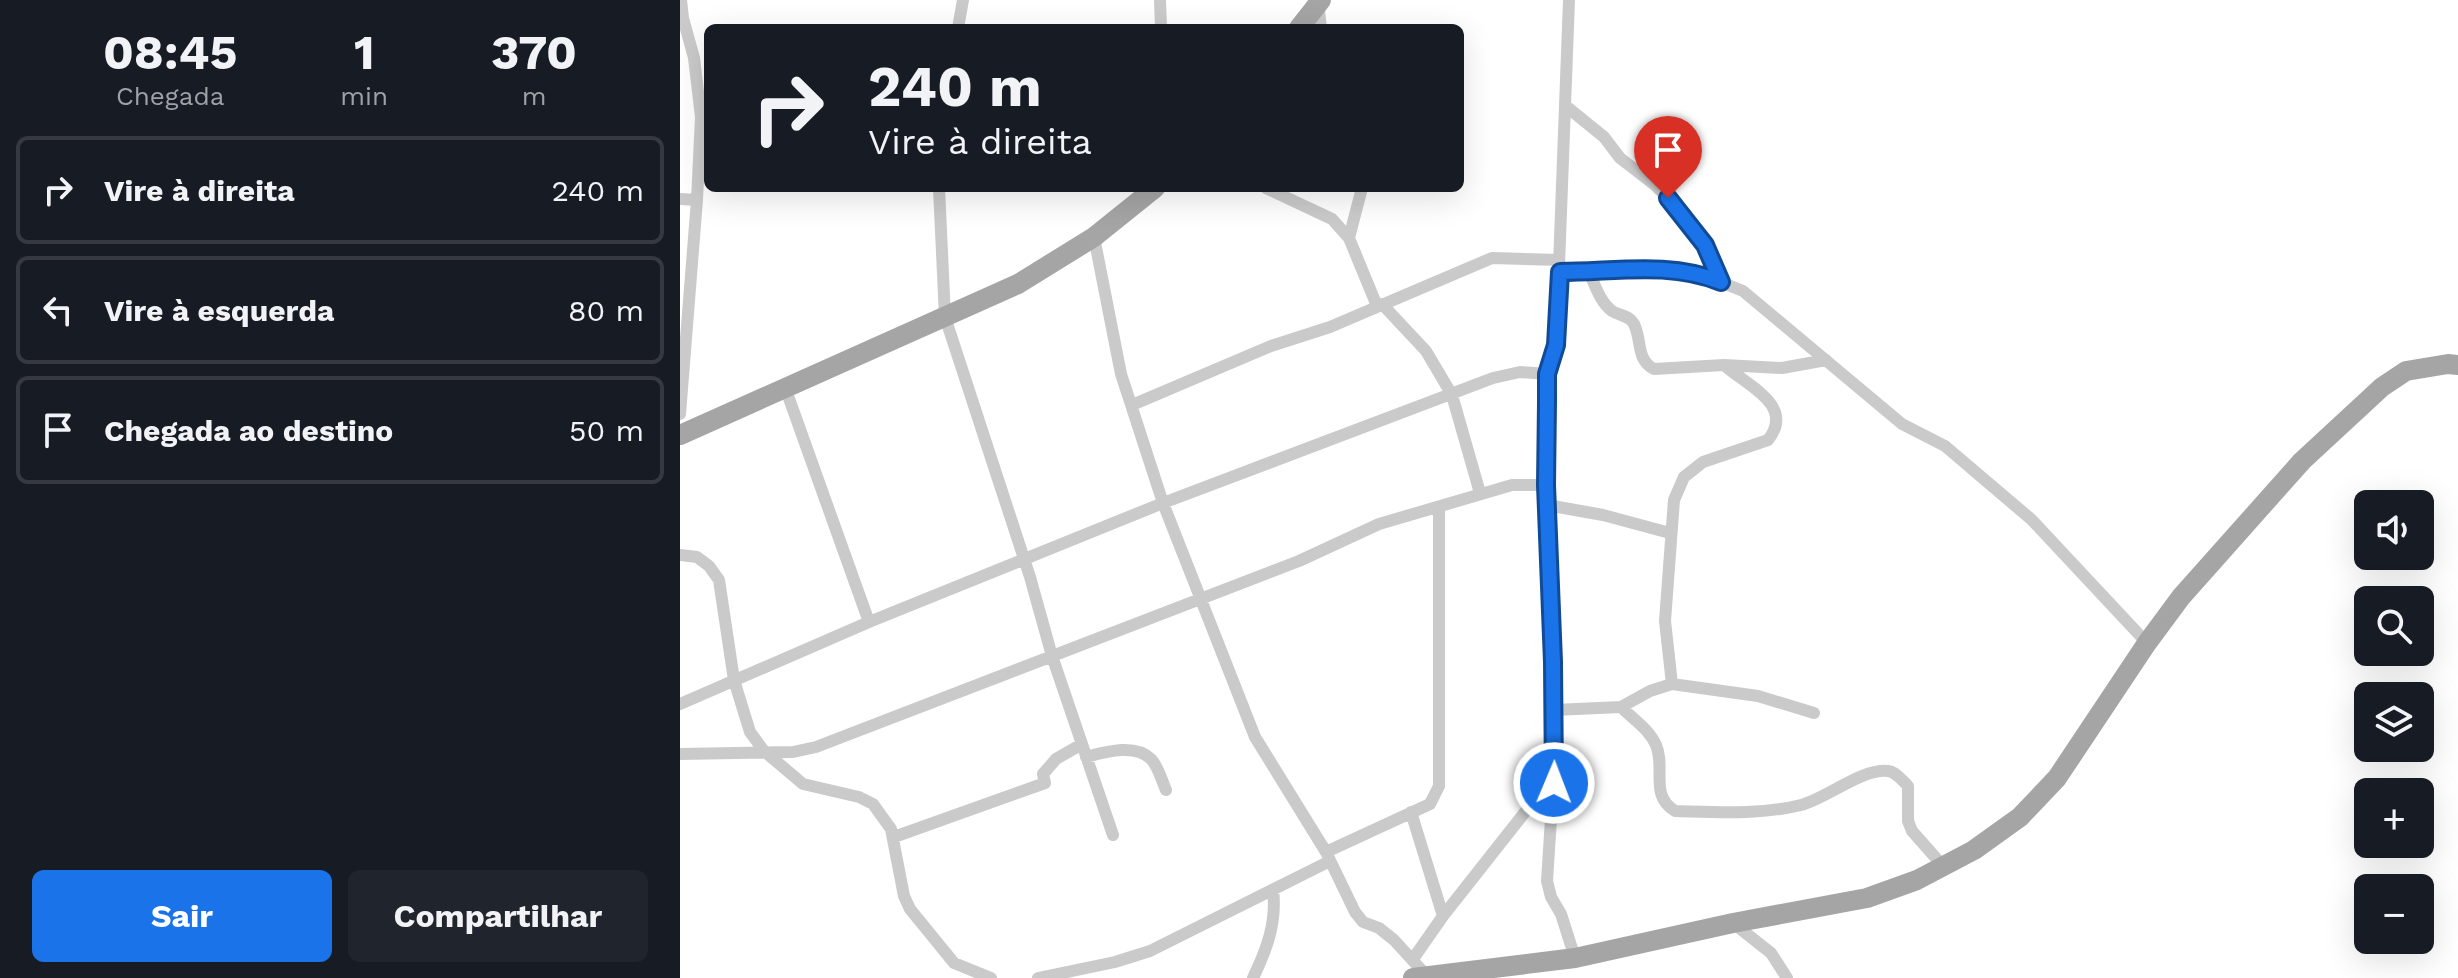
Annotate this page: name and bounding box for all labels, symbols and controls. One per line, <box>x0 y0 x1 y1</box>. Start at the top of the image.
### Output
text: 08:45 <box>103 24 237 81</box>
text: 1 <box>354 24 375 81</box>
text: 370 <box>491 24 577 81</box>
text: 240 m <box>868 54 1042 120</box>
icon: right <box>736 56 840 160</box>
text: Chegada <box>116 81 224 111</box>
text: min <box>340 81 388 111</box>
text: m <box>522 81 546 111</box>
pin <box>1634 116 1702 198</box>
text: Vire à direita <box>868 121 1092 163</box>
icon: arrive <box>1646 128 1690 172</box>
icon: right <box>36 168 80 212</box>
text: Vire à direita <box>104 173 295 208</box>
text: 240 m <box>552 173 644 208</box>
icon: left <box>36 288 80 332</box>
text: Vire à esquerda <box>104 293 334 328</box>
text: 80 m <box>568 293 644 328</box>
icon: arrive <box>36 408 80 452</box>
text: Chegada ao destino <box>104 413 393 448</box>
text: 50 m <box>569 413 644 448</box>
map controls <box>2354 490 2434 954</box>
button: sound <box>2354 490 2434 570</box>
button: search <box>2354 586 2434 666</box>
button: layers <box>2354 682 2434 762</box>
position arrow <box>1512 741 1596 825</box>
button: + <box>2354 778 2434 858</box>
button: Sair <box>32 870 332 962</box>
button: Compartilhar <box>348 870 648 962</box>
button: − <box>2354 874 2434 954</box>

